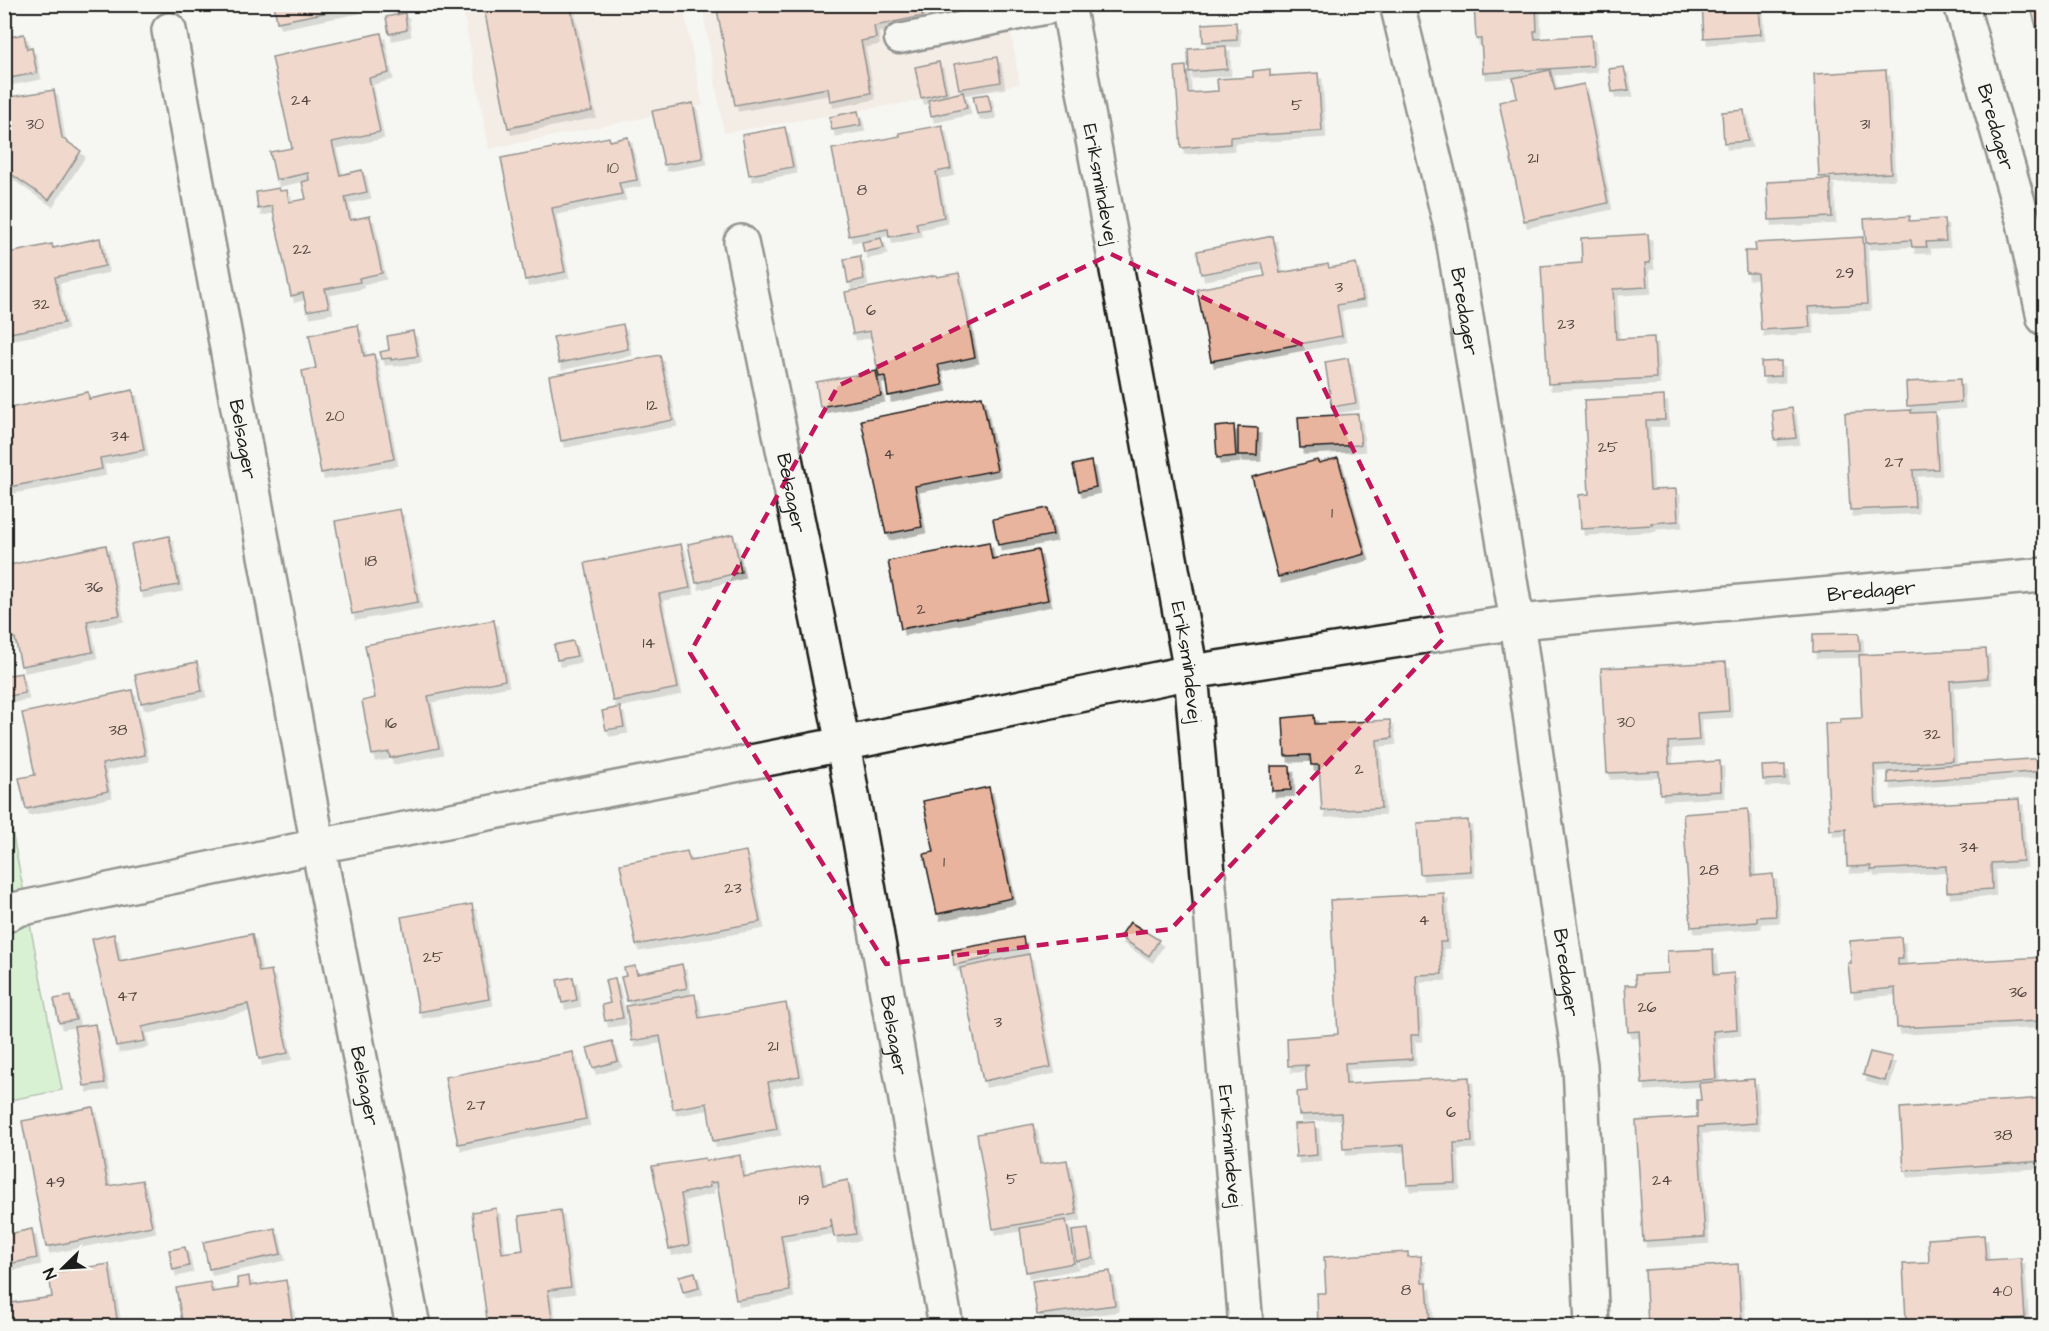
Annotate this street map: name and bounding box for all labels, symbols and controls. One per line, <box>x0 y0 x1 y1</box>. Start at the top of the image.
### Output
street label: Bredager <box>1970 81 2021 174</box>
house number: 24 <box>291 89 311 111</box>
house number: 5 <box>1291 94 1303 116</box>
house number: 30 <box>26 113 44 135</box>
house number: 31 <box>1860 113 1870 135</box>
street label: Eriksmindevej <box>1075 121 1125 247</box>
house number: 21 <box>1527 147 1539 169</box>
house number: 10 <box>607 157 619 179</box>
house number: 8 <box>857 179 867 201</box>
house number: 22 <box>293 238 311 260</box>
house number: 29 <box>1836 262 1854 284</box>
street label: Bredager <box>1443 265 1485 358</box>
house number: 3 <box>1335 276 1343 298</box>
house number: 32 <box>32 293 50 315</box>
house number: 6 <box>866 299 876 321</box>
house number: 23 <box>1557 313 1575 335</box>
house number: 12 <box>646 394 658 416</box>
street label: Belsager <box>222 397 264 482</box>
house number: 20 <box>325 405 345 427</box>
house number: 34 <box>110 425 130 447</box>
house number: 25 <box>1598 436 1619 458</box>
house number: 4 <box>884 443 895 465</box>
street label: Belsager <box>769 451 813 535</box>
house number: 27 <box>1885 451 1904 473</box>
house number: 1 <box>1331 502 1333 524</box>
house number: 18 <box>365 550 377 572</box>
street label: Bredager <box>1826 574 1917 609</box>
house number: 36 <box>85 576 103 598</box>
house number: 2 <box>916 598 926 620</box>
street label: Eriksmindevej <box>1163 599 1208 725</box>
house number: 14 <box>643 632 656 654</box>
house number: 30 <box>1617 711 1635 733</box>
house number: 16 <box>385 712 397 734</box>
house number: 38 <box>109 719 127 741</box>
house number: 32 <box>1923 723 1941 745</box>
house number: 2 <box>1354 758 1364 780</box>
house number: 34 <box>1959 836 1979 858</box>
house number: 1 <box>943 851 945 873</box>
house number: 28 <box>1699 859 1719 881</box>
house number: 23 <box>724 877 742 899</box>
house number: 4 <box>1419 909 1430 931</box>
street label: Bredager <box>1546 927 1586 1019</box>
house number: 25 <box>423 946 444 968</box>
house number: 36 <box>2009 981 2027 1003</box>
house number: 47 <box>117 985 138 1007</box>
street label: Belsager <box>873 993 914 1078</box>
house number: 26 <box>1637 996 1657 1018</box>
house number: 3 <box>994 1011 1002 1033</box>
house number: 21 <box>767 1035 779 1057</box>
street label: Belsager <box>343 1044 386 1128</box>
street label: Eriksmindevej <box>1211 1084 1249 1209</box>
house number: 27 <box>467 1094 486 1116</box>
house number: 6 <box>1446 1101 1456 1123</box>
house number: 38 <box>1994 1124 2012 1146</box>
house number: 5 <box>1006 1168 1018 1190</box>
house number: 24 <box>1652 1169 1672 1191</box>
house number: 49 <box>45 1171 65 1193</box>
house number: 19 <box>798 1189 810 1211</box>
north arrow <box>33 1238 93 1298</box>
text: N <box>38 1265 62 1283</box>
house number: 8 <box>1401 1279 1411 1301</box>
house number: 40 <box>1992 1280 2012 1302</box>

